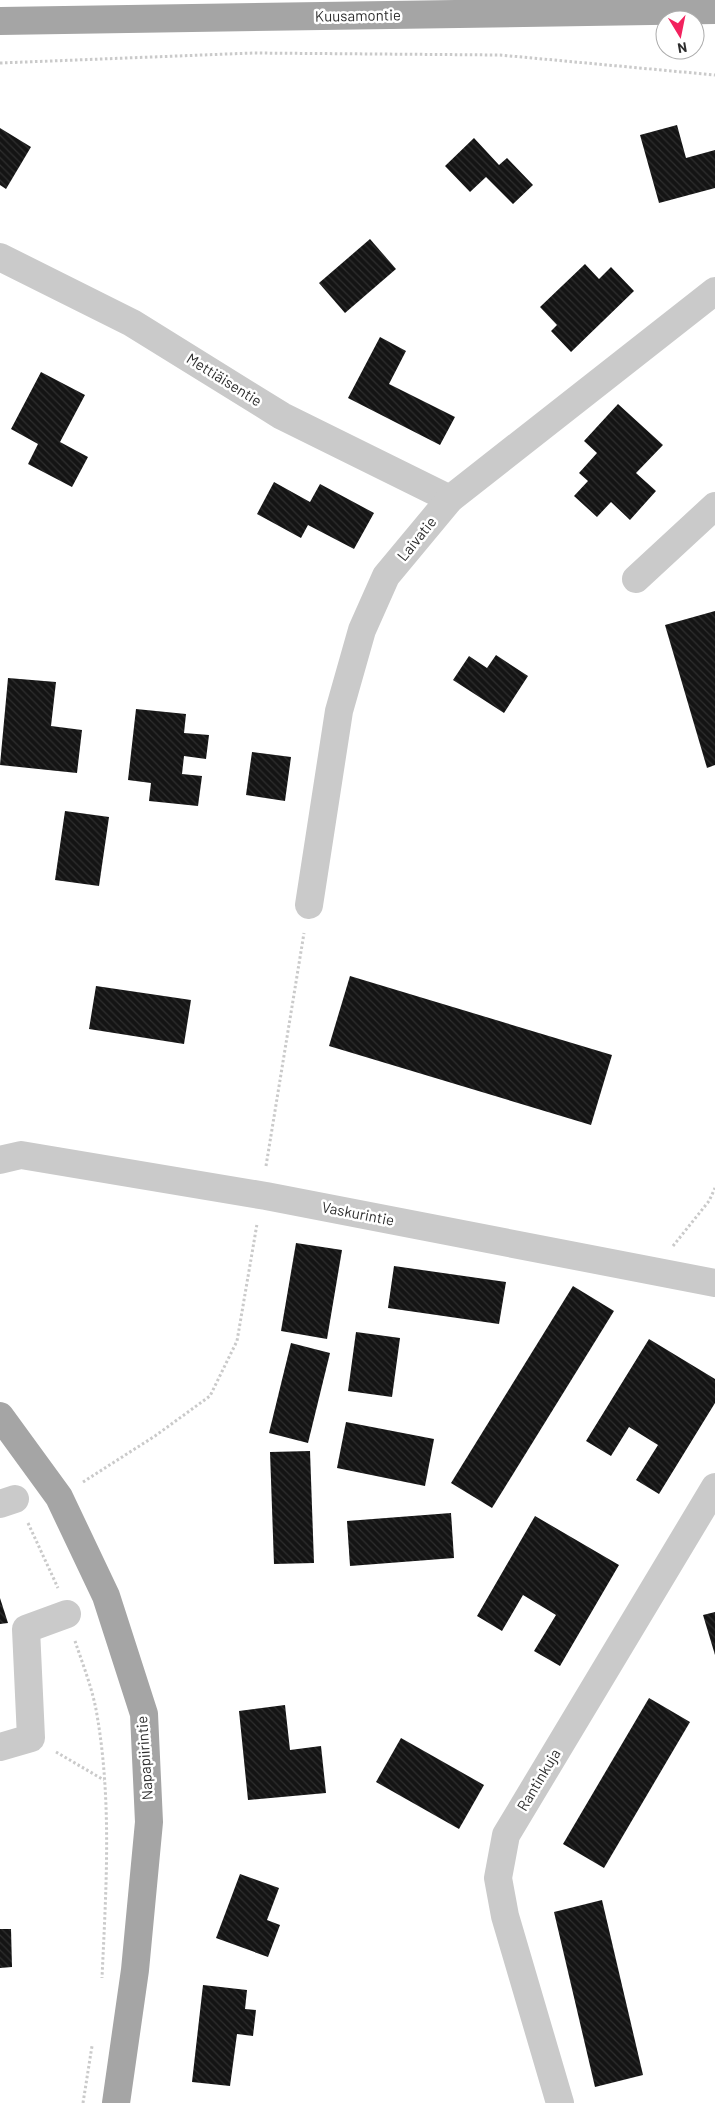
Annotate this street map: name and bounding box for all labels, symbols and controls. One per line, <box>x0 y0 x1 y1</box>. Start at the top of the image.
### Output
street label: Kuusamontie <box>315 5 401 25</box>
north arrow <box>655 10 705 60</box>
text: N <box>676 39 688 57</box>
street label: Mettiäisentie <box>184 349 266 409</box>
street label: Laivatie <box>393 513 440 564</box>
street label: Vaskurintie <box>321 1197 396 1229</box>
street label: Napapiirintie <box>132 1715 156 1801</box>
street label: Rantinkuja <box>513 1745 564 1814</box>

